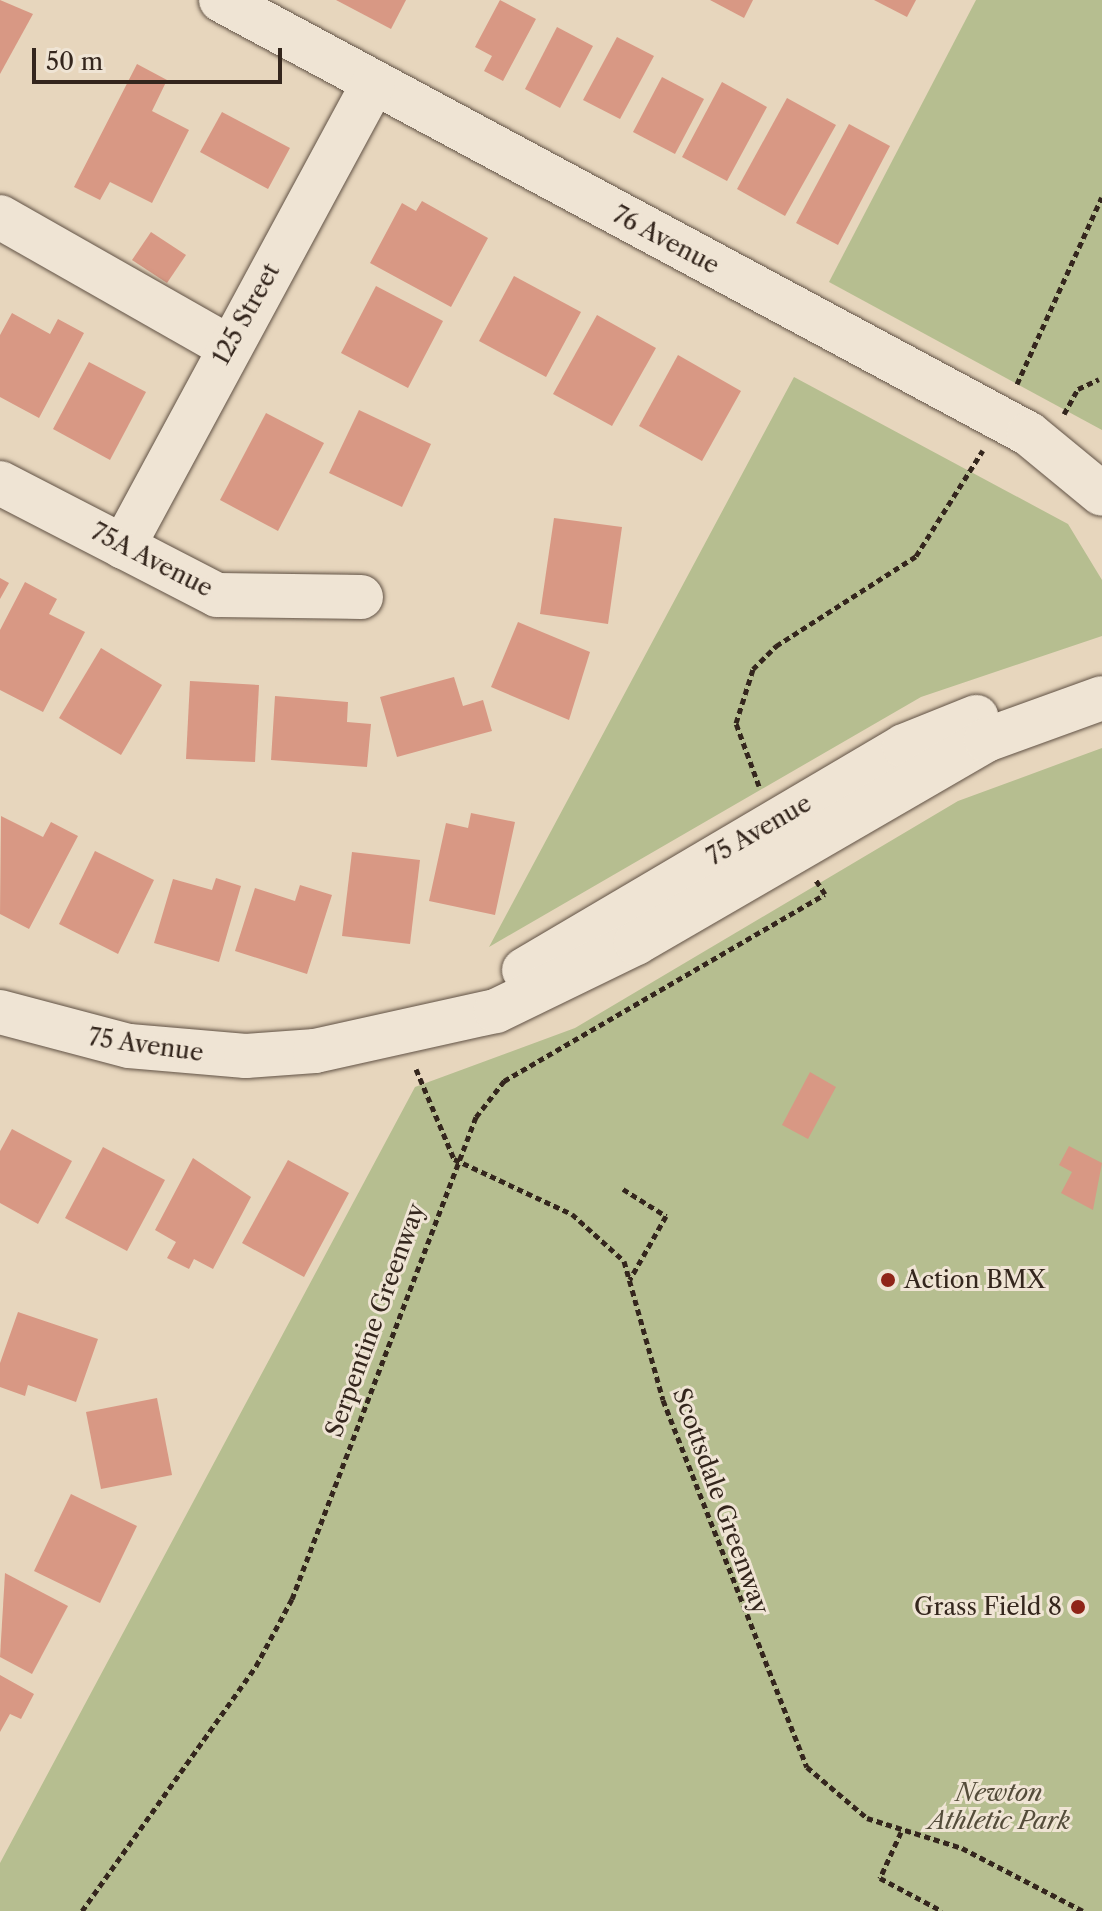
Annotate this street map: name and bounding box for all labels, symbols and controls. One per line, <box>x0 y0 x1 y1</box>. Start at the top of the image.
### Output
scale bar <box>36 32 286 82</box>
text: 50 m <box>46 47 103 76</box>
street label: 76 Avenue <box>608 200 724 280</box>
street label: 125 Street <box>206 258 286 370</box>
street label: 75A Avenue <box>86 517 218 603</box>
street label: 75 Avenue <box>701 788 817 872</box>
street label: 75 Avenue <box>86 1023 206 1067</box>
street label: Serpentine Greenway <box>319 1199 431 1441</box>
place label: Action BMX <box>904 1266 1046 1294</box>
marker: Action BMX <box>879 1271 897 1289</box>
street label: Scottsdale Greenway <box>667 1384 775 1618</box>
place label: Grass Field 8 <box>914 1593 1062 1621</box>
marker: Grass Field 8 <box>1069 1598 1087 1616</box>
park label: Newton Athletic Park <box>928 1779 1070 1835</box>

